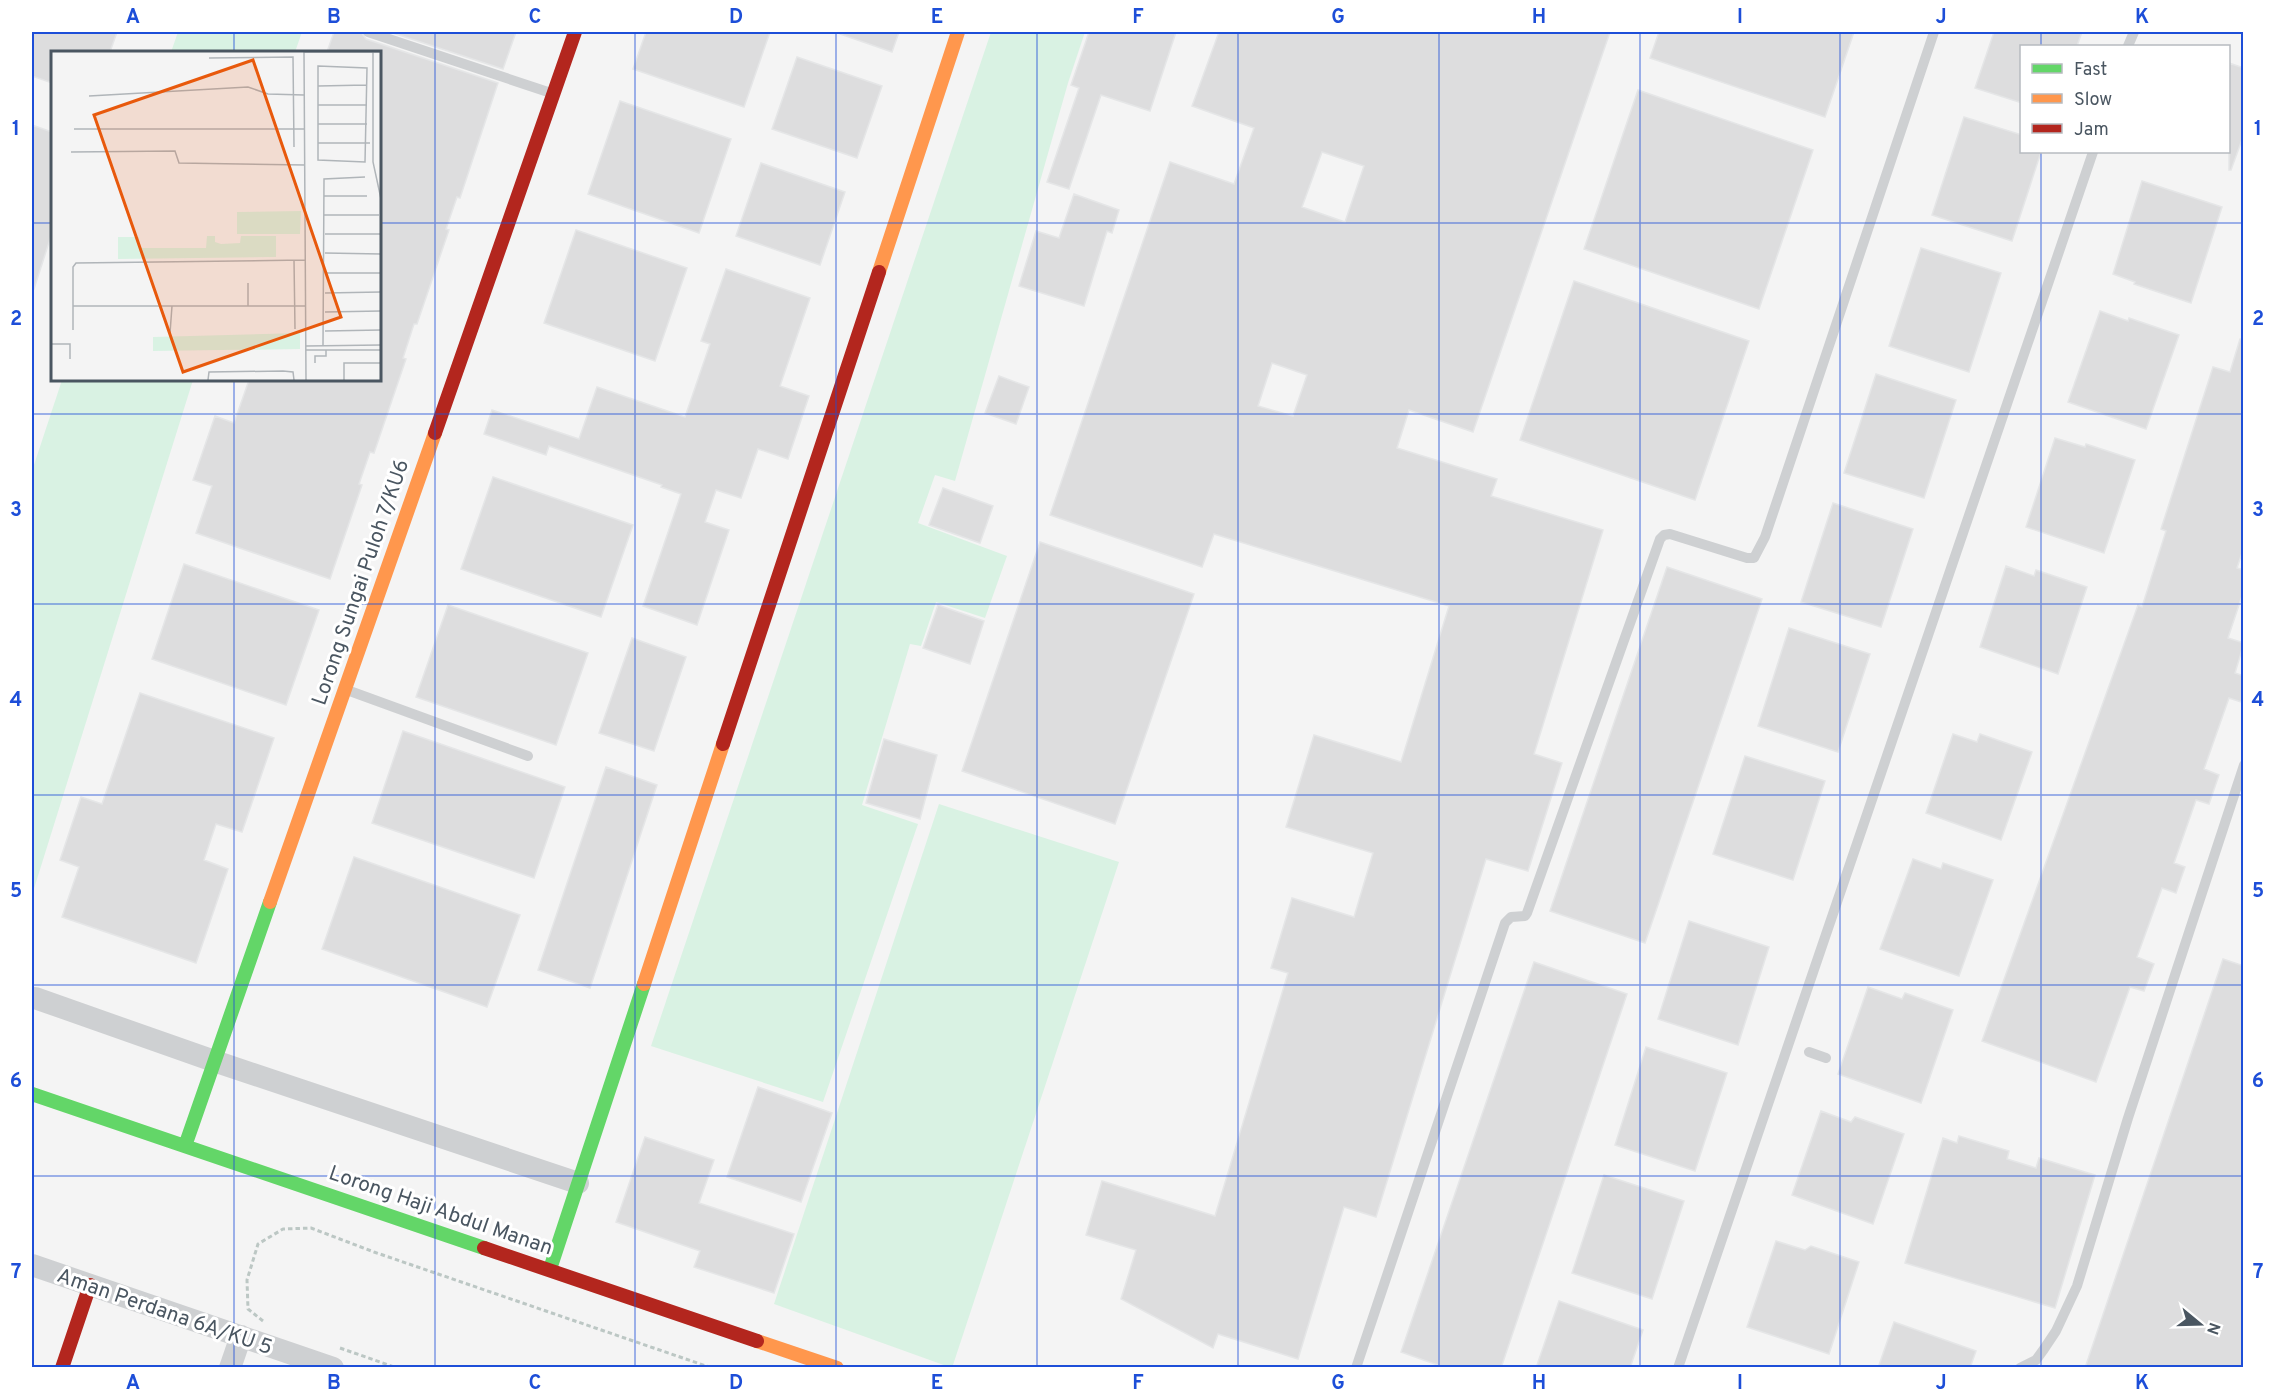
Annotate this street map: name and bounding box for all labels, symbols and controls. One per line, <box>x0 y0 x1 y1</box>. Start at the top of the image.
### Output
text: A <box>126 5 140 31</box>
text: B <box>327 5 341 31</box>
text: C <box>529 5 541 31</box>
text: D <box>729 5 743 31</box>
text: E <box>931 5 943 31</box>
text: F <box>1132 5 1144 31</box>
text: G <box>1331 5 1345 31</box>
text: H <box>1532 5 1546 31</box>
text: I <box>1737 5 1743 31</box>
text: J <box>1935 5 1947 31</box>
text: K <box>2135 5 2149 31</box>
legend <box>2020 45 2230 153</box>
inset map <box>51 51 381 381</box>
text: Fast <box>2074 59 2107 82</box>
text: Slow <box>2074 89 2112 112</box>
text: 1 <box>12 117 20 143</box>
text: 1 <box>2254 117 2262 143</box>
text: Jam <box>2074 119 2109 142</box>
text: 2 <box>10 307 22 333</box>
text: 2 <box>2252 307 2264 333</box>
street label: Lorong Sungai Puloh 7/KU6 <box>307 456 416 709</box>
text: 3 <box>10 498 22 524</box>
text: 3 <box>2252 498 2264 524</box>
text: 4 <box>10 688 22 714</box>
text: 4 <box>2252 688 2264 714</box>
text: 5 <box>10 879 22 905</box>
text: 5 <box>2252 879 2264 905</box>
text: 6 <box>10 1069 22 1095</box>
text: 6 <box>2252 1069 2264 1095</box>
street label: Lorong Haji Abdul Manan <box>325 1160 556 1262</box>
text: 7 <box>11 1260 21 1286</box>
text: 7 <box>2253 1260 2263 1286</box>
street label: Aman Perdana 6A/KU 5 <box>53 1263 276 1362</box>
north arrow <box>2170 1294 2230 1354</box>
text: N <box>2201 1320 2224 1337</box>
text: A <box>126 1371 140 1397</box>
text: B <box>327 1371 341 1397</box>
text: C <box>529 1371 541 1397</box>
text: D <box>729 1371 743 1397</box>
text: E <box>931 1371 943 1397</box>
text: F <box>1132 1371 1144 1397</box>
text: G <box>1331 1371 1345 1397</box>
text: H <box>1532 1371 1546 1397</box>
text: I <box>1737 1371 1743 1397</box>
text: J <box>1935 1371 1947 1397</box>
text: K <box>2135 1371 2149 1397</box>

